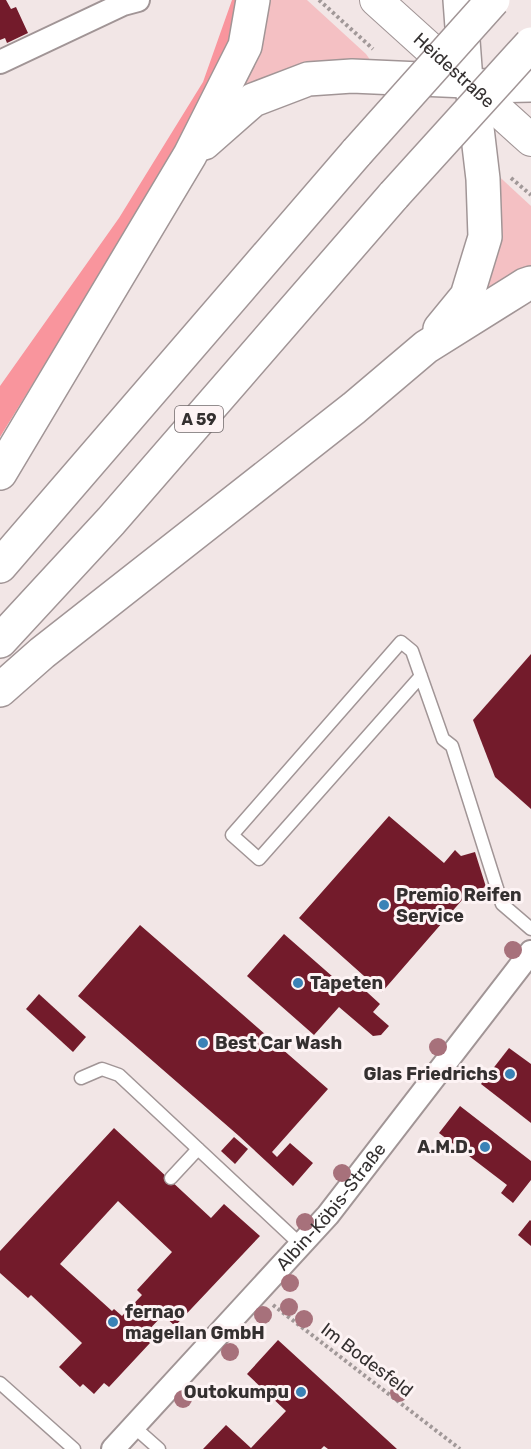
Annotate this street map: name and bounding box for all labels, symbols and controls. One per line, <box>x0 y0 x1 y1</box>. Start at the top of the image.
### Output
street label: Heidestraße <box>409 28 499 113</box>
road number: A 59 <box>175 406 223 432</box>
place label: Premio Reifen Service <box>396 884 522 927</box>
marker: Premio Reifen Service <box>377 898 391 912</box>
place label: Tapeten <box>310 972 383 994</box>
marker: Tapeten <box>291 976 305 990</box>
place label: Best Car Wash <box>215 1032 342 1054</box>
marker: Best Car Wash <box>196 1036 210 1050</box>
place label: Glas Friedrichs <box>364 1063 498 1085</box>
marker: Glas Friedrichs <box>503 1067 517 1081</box>
place label: A.M.D. <box>417 1136 473 1158</box>
street label: Albin-Köbis-Straße <box>271 1139 391 1275</box>
marker: A.M.D. <box>478 1140 492 1154</box>
place label: fernao magellan GmbH <box>125 1301 265 1344</box>
marker: fernao magellan GmbH <box>106 1315 120 1329</box>
street label: Im Bodesfeld <box>317 1318 417 1402</box>
place label: Outokumpu <box>184 1381 289 1403</box>
marker: Outokumpu <box>294 1385 308 1399</box>

